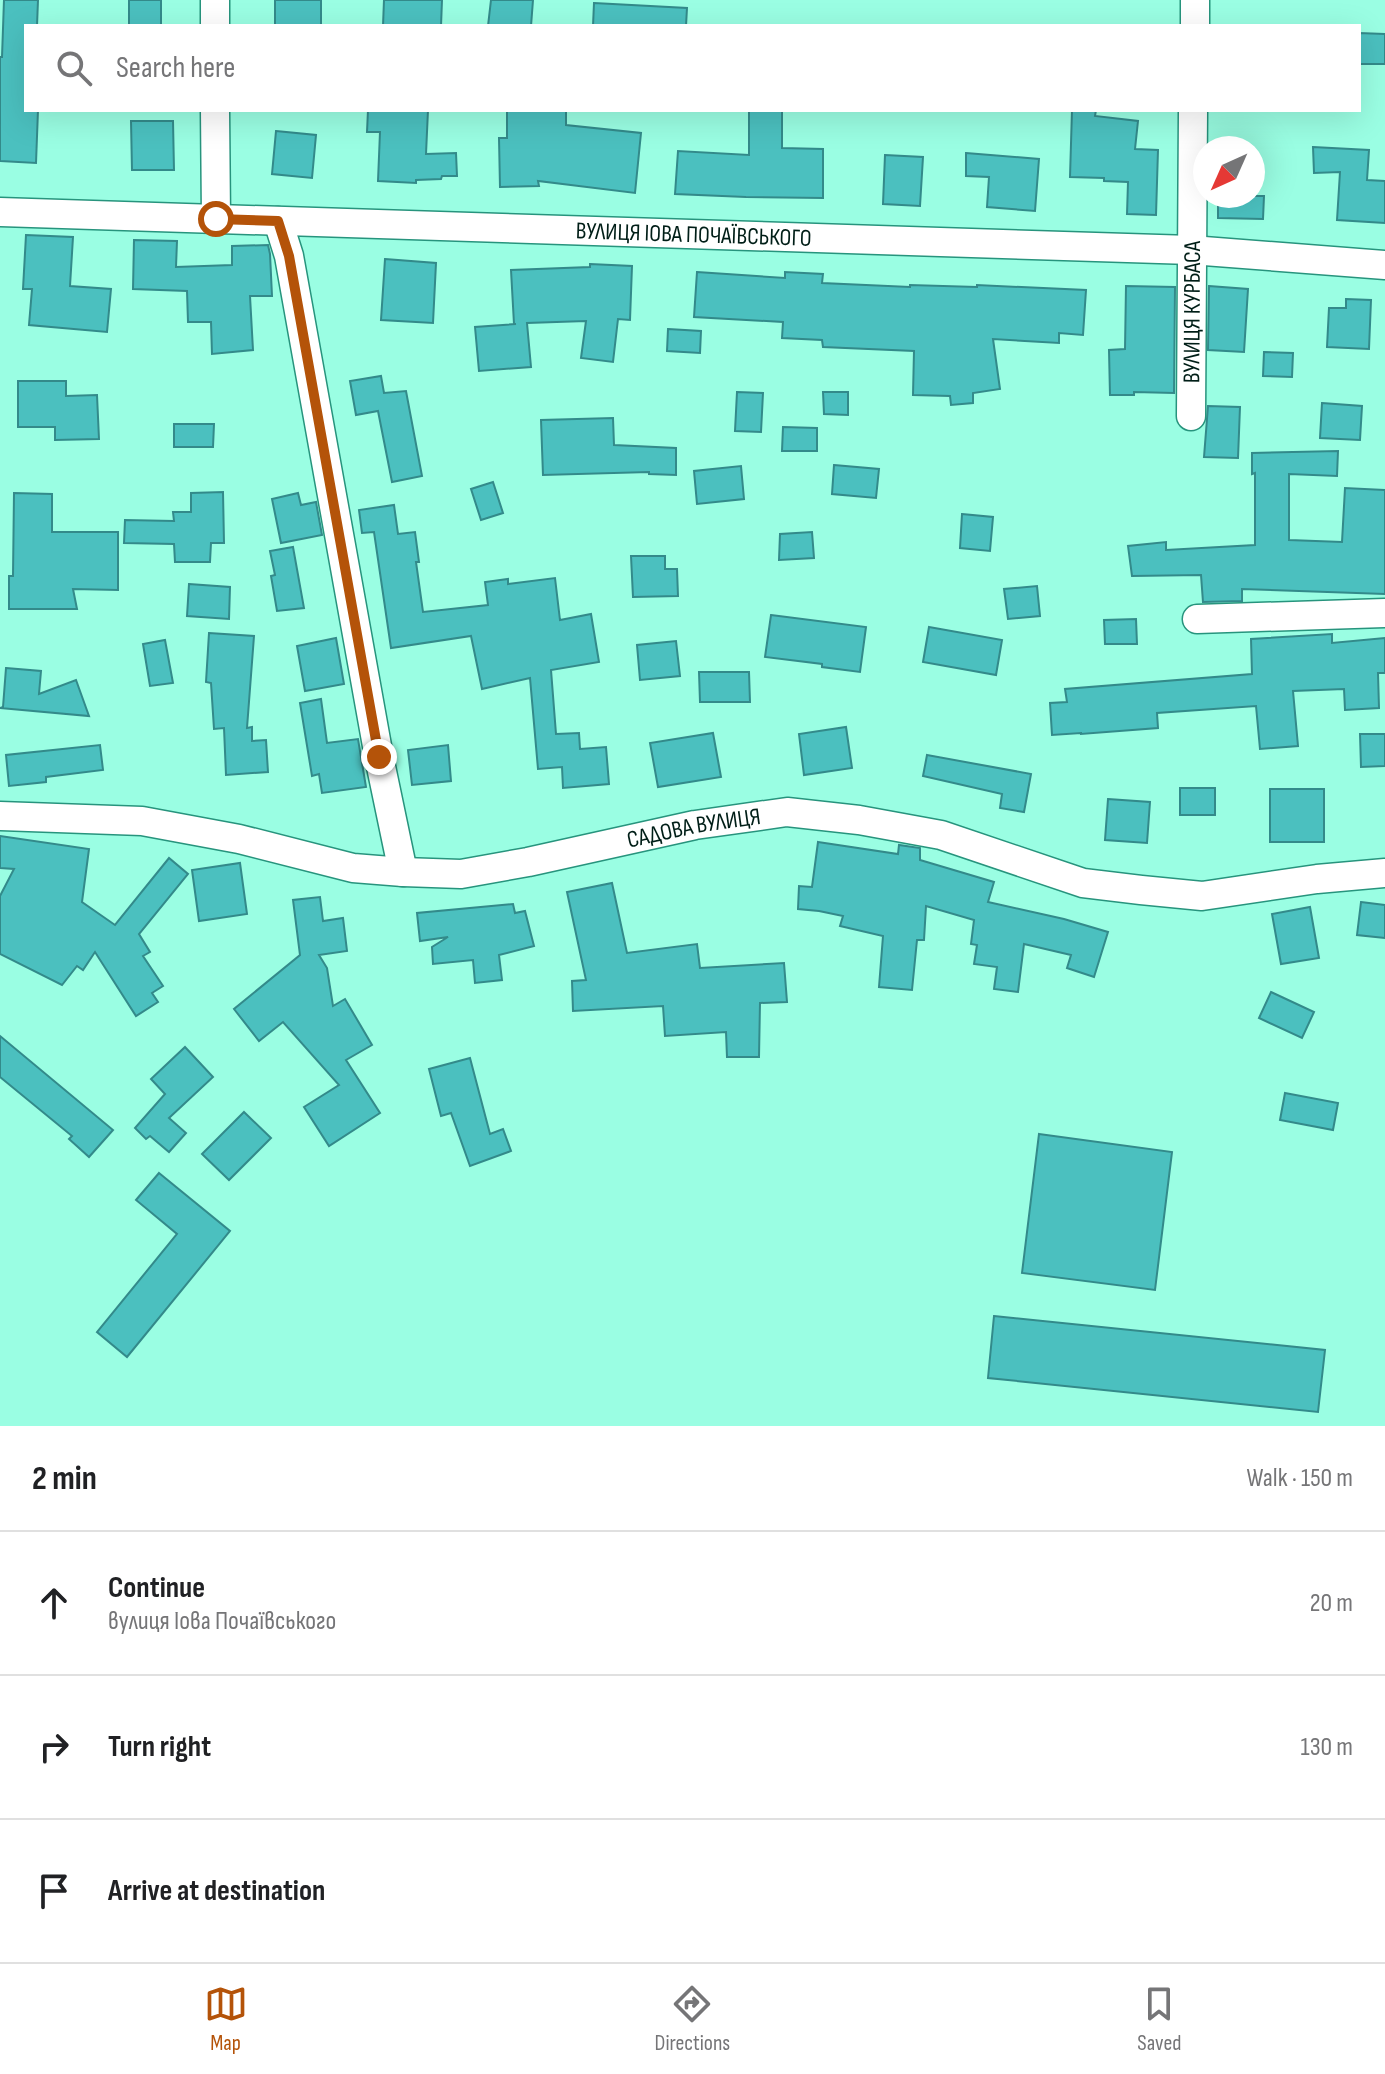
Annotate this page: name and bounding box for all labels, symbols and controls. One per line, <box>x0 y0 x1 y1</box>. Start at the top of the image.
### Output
search box <box>24 24 1361 112</box>
icon: search <box>52 46 96 90</box>
text: Search here <box>116 50 235 86</box>
north arrow <box>1193 136 1265 208</box>
route start <box>198 201 234 237</box>
street label: ВУЛИЦЯ ІОВА ПОЧАЇВСЬКОГО <box>575 216 812 252</box>
street label: ВУЛИЦЯ КУРБАСА <box>1177 240 1207 383</box>
route end <box>361 739 397 775</box>
street label: САДОВА ВУЛИЦЯ <box>624 801 762 854</box>
text: 2 min <box>32 1458 97 1499</box>
text: Walk · 150 m <box>1247 1463 1353 1494</box>
text: Continue <box>108 1570 205 1606</box>
icon: ahead <box>32 1581 76 1625</box>
text: 20 m <box>1310 1588 1353 1619</box>
text: вулиця Іова Почаївського <box>108 1606 336 1637</box>
icon: right <box>32 1725 76 1769</box>
text: Turn right <box>108 1729 211 1765</box>
text: 130 m <box>1301 1732 1353 1763</box>
icon: arrive <box>32 1869 76 1913</box>
text: Arrive at destination <box>108 1873 325 1909</box>
tab: Map <box>204 1982 248 2057</box>
tab: Directions <box>655 1982 730 2057</box>
tab: Saved <box>1137 1982 1181 2057</box>

